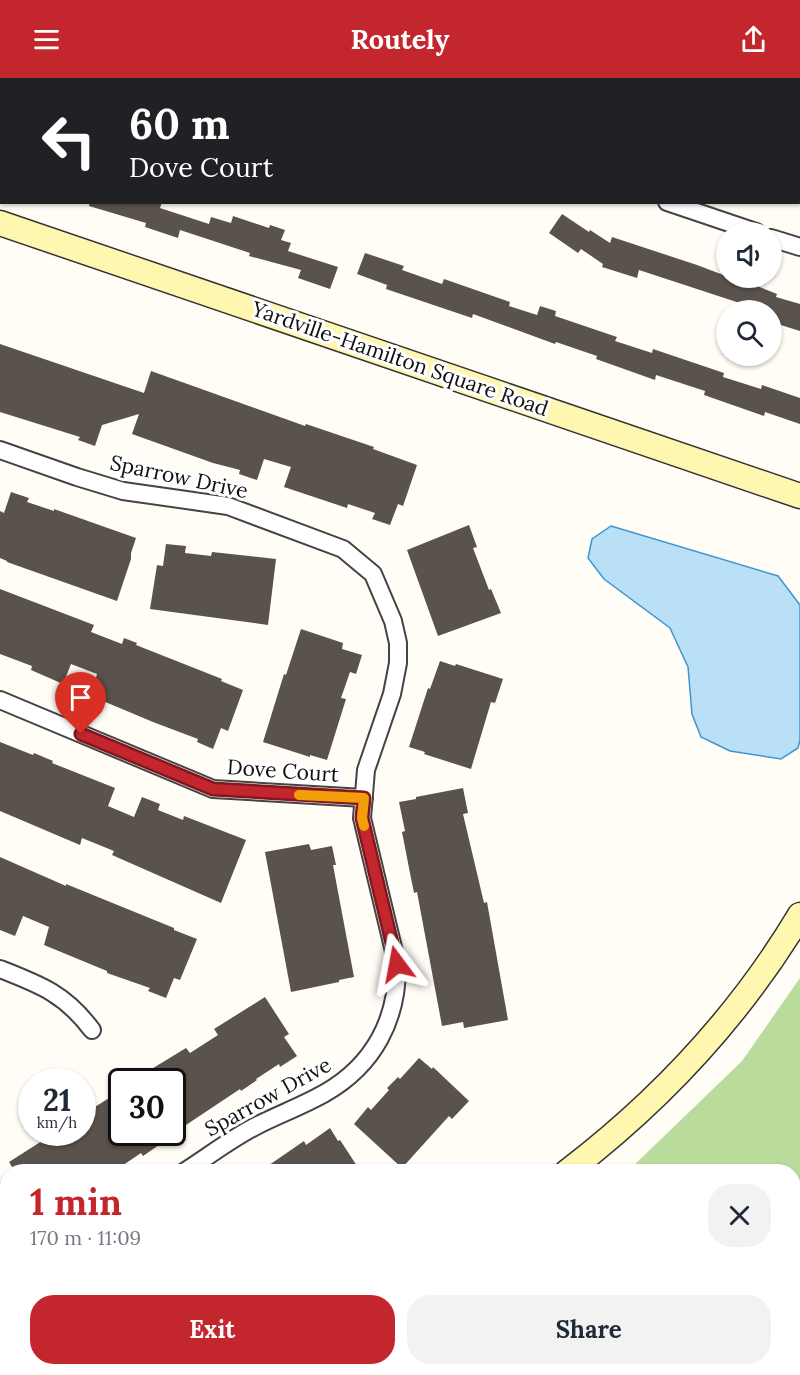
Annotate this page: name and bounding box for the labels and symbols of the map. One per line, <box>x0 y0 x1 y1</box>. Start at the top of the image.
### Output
street label: Yardville-Hamilton Square Road <box>247 295 552 422</box>
street label: Sparrow Drive <box>108 449 250 504</box>
pin <box>55 672 106 734</box>
street label: Dove Court <box>226 753 341 788</box>
position arrow <box>365 932 429 996</box>
street label: Sparrow Drive <box>200 1051 336 1142</box>
speed limit sign: 30 <box>108 1068 186 1146</box>

